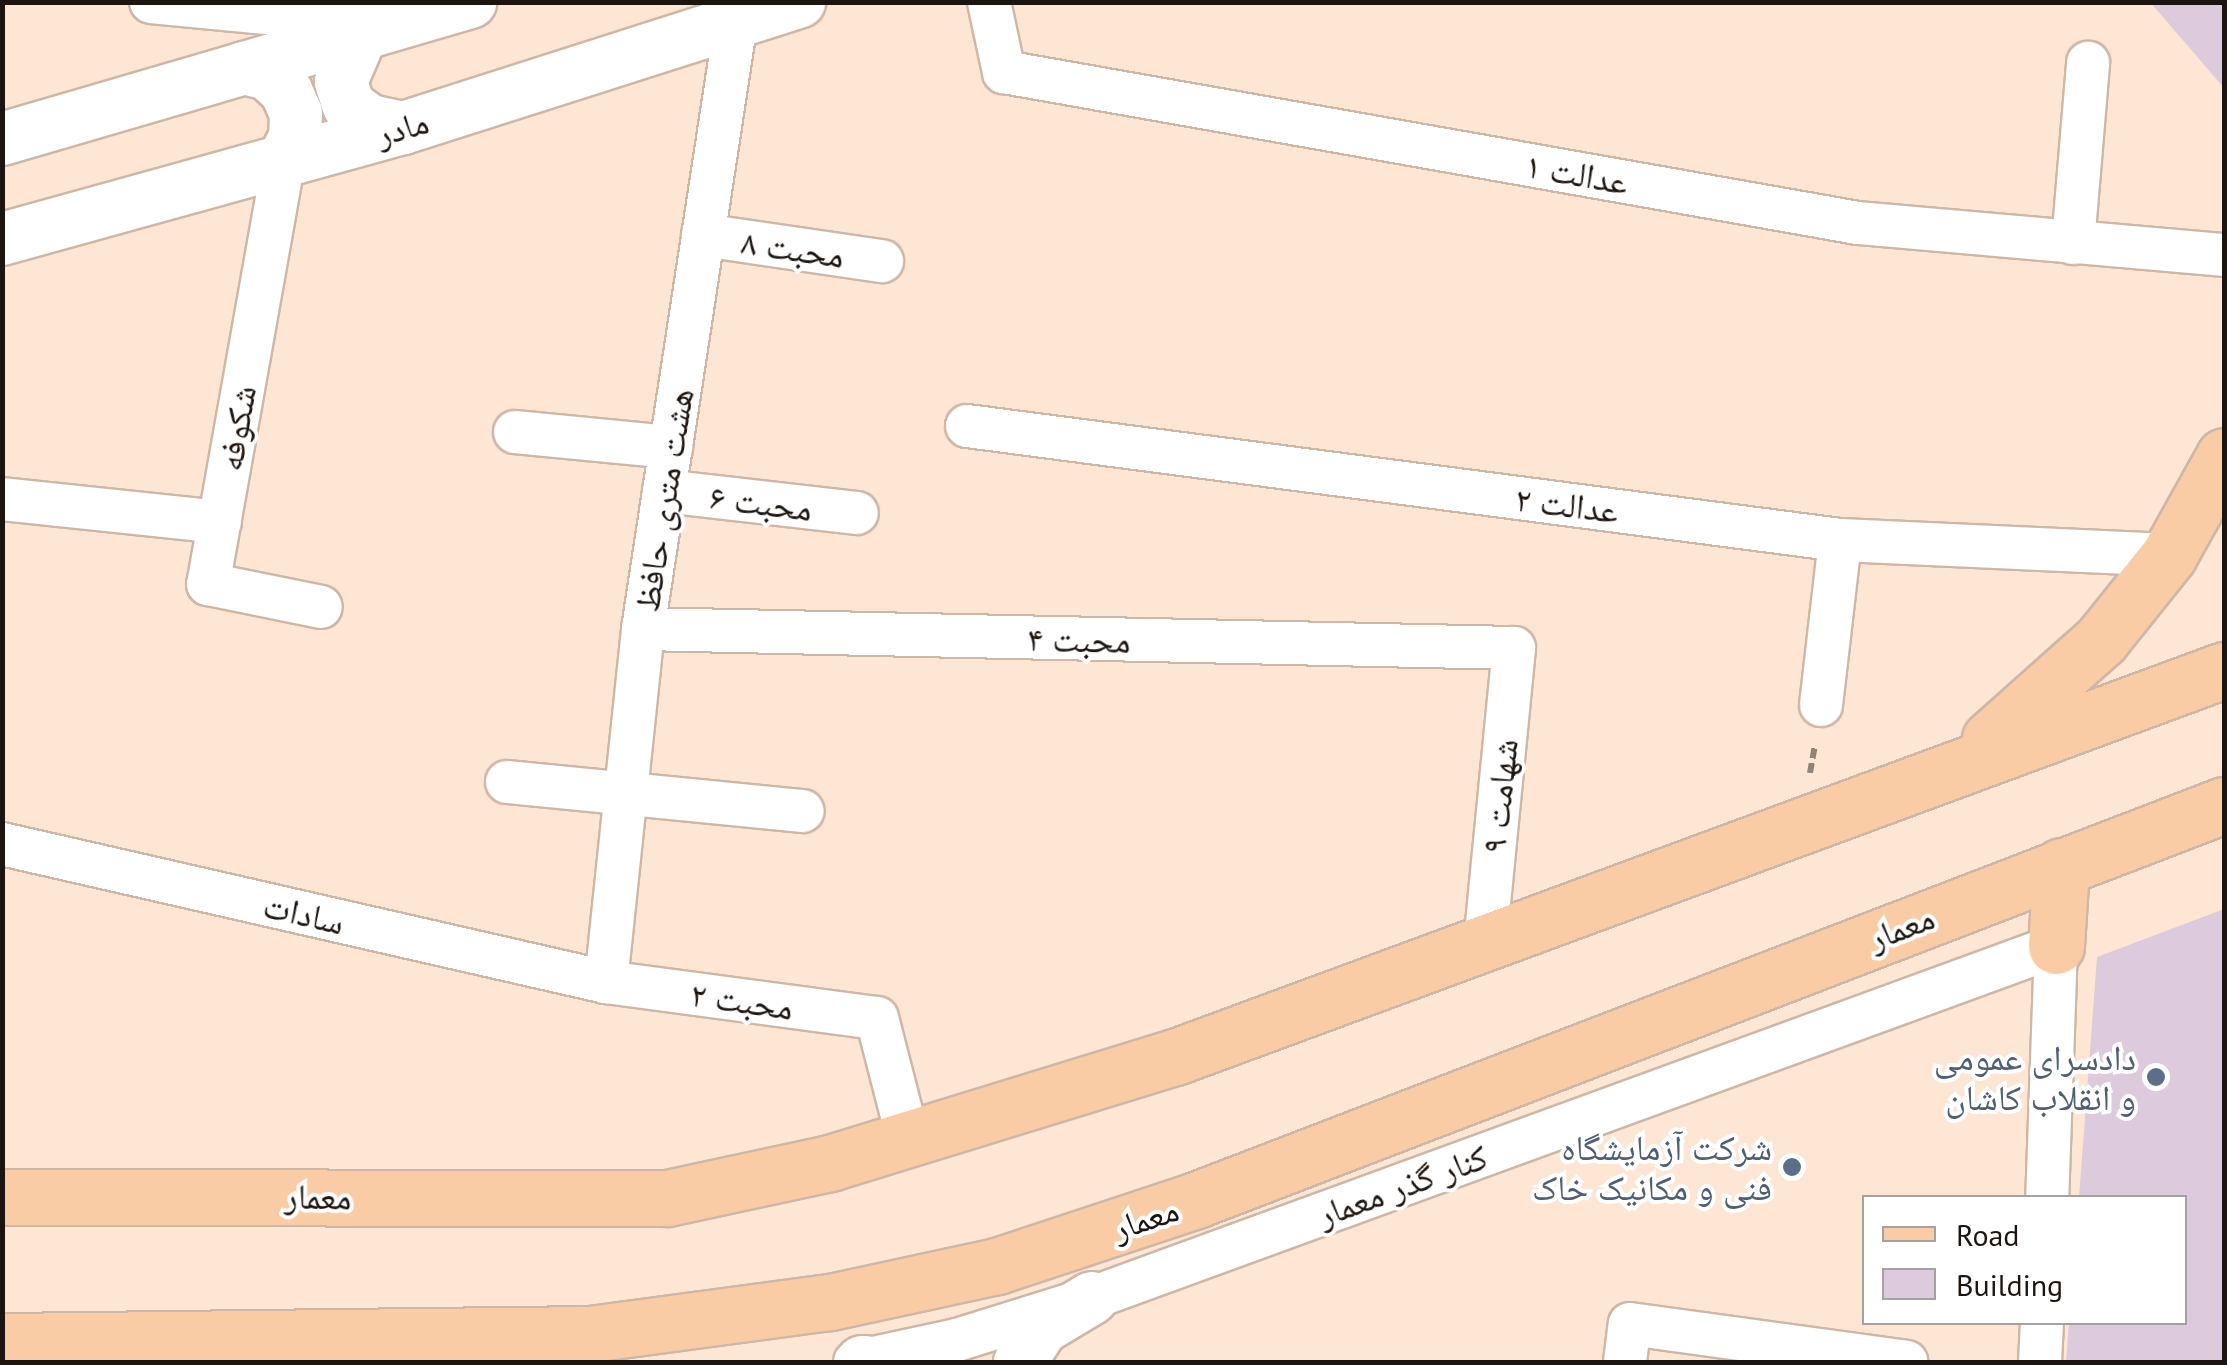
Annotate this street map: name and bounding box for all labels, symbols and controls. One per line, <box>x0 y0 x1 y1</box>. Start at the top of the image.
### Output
street label: مادر <box>371 100 433 154</box>
street label: عدالت ۱ <box>1522 143 1632 203</box>
street label: محبت ۸ <box>739 220 847 276</box>
street label: شکوفه <box>208 382 264 474</box>
street label: هشت متری حافظ <box>625 385 701 615</box>
street label: محبت ۶ <box>707 475 815 529</box>
street label: عدالت ۲ <box>1513 477 1621 531</box>
street label: محبت ۴ <box>1027 617 1131 661</box>
street label: شهامت ۹ <box>1472 737 1526 855</box>
street label: سادات <box>259 883 349 943</box>
street label: معمار <box>1862 895 1940 959</box>
street label: محبت ۲ <box>688 972 796 1028</box>
place label: دادسرای عمومی و انقلاب کاشان <box>1934 1036 2136 1118</box>
marker: دادسرای عمومی و انقلاب کاشان <box>2145 1066 2167 1088</box>
place label: شرکت آزمایشگاه فنی و مکانیک خاک <box>1532 1126 1772 1208</box>
street label: کنار گذر معمار <box>1311 1135 1493 1235</box>
marker: شرکت آزمایشگاه فنی و مکانیک خاک <box>1781 1156 1803 1178</box>
street label: معمار <box>284 1174 352 1218</box>
street label: معمار <box>1106 1187 1184 1249</box>
legend <box>1862 1195 2187 1325</box>
text: Road <box>1956 1215 2020 1254</box>
text: Building <box>1956 1265 2063 1304</box>

